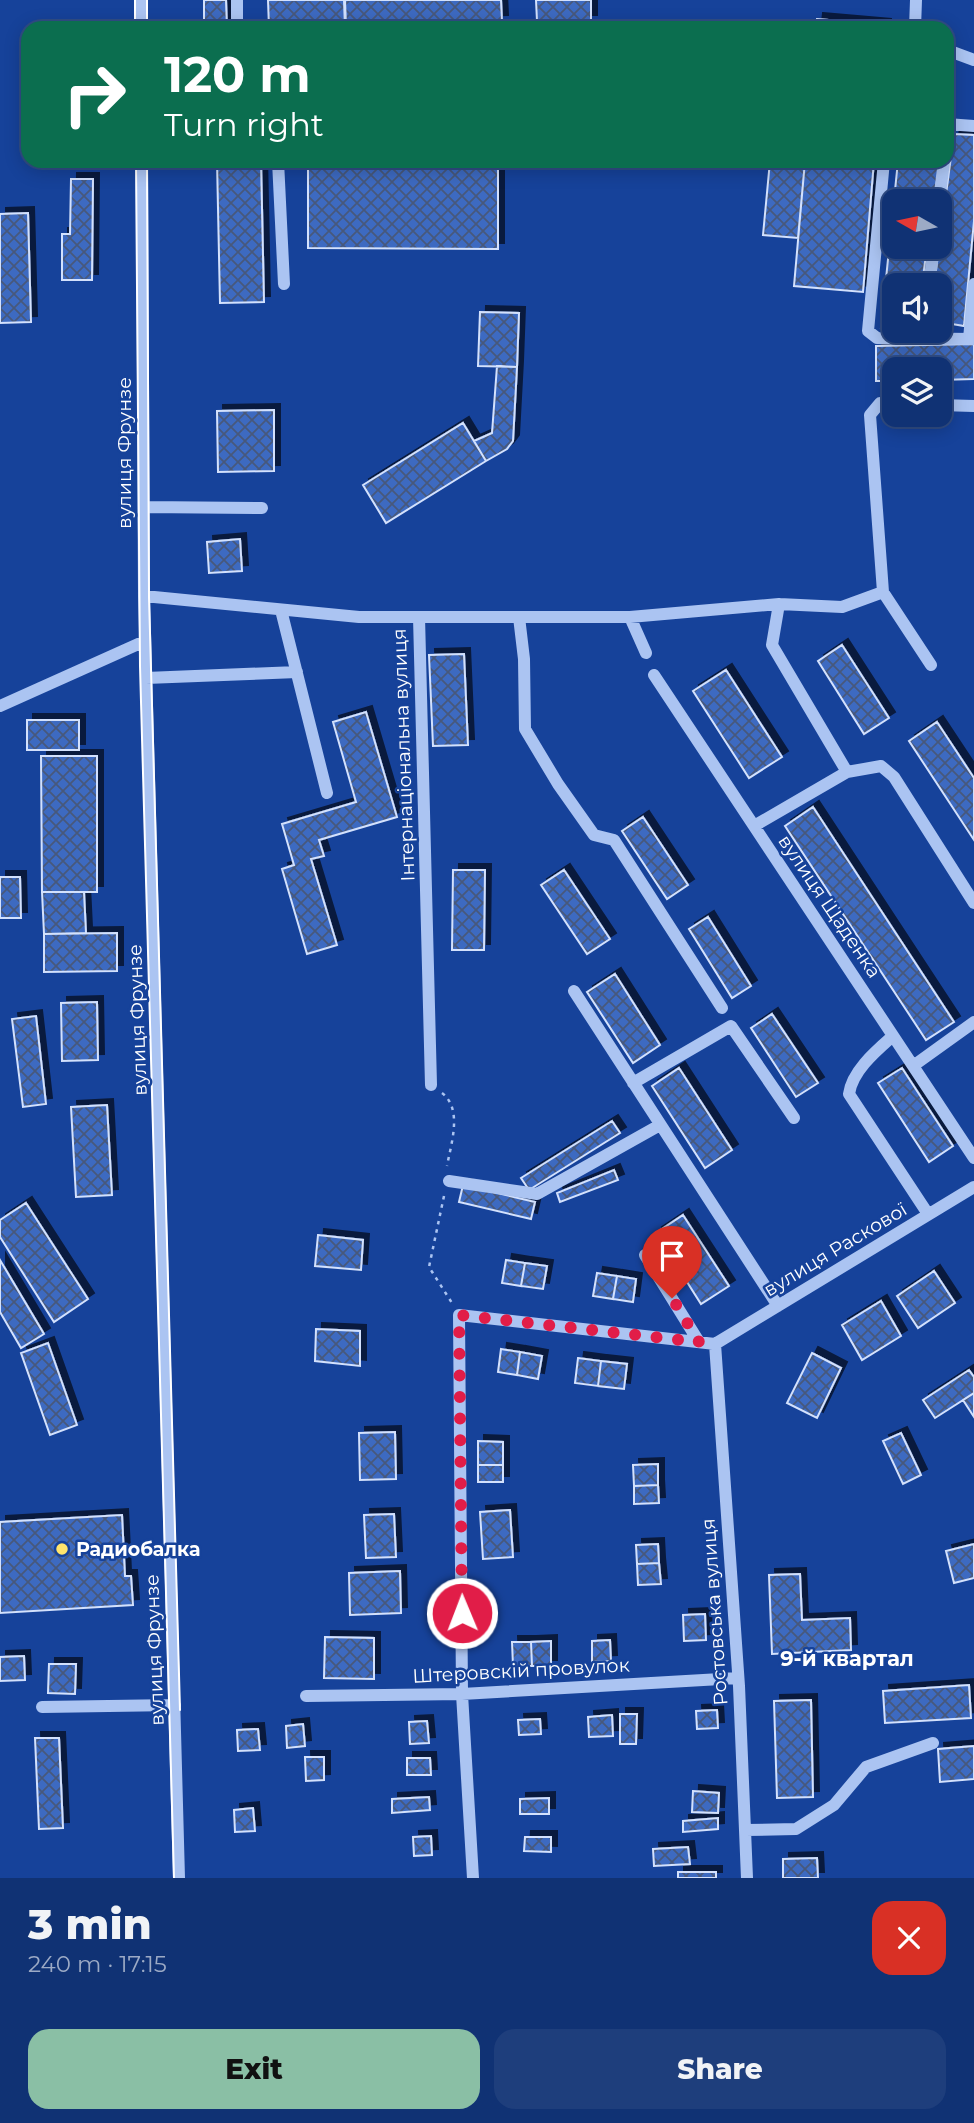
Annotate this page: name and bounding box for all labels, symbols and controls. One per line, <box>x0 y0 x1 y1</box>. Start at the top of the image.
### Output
text: 120 m <box>164 45 311 104</box>
icon: right <box>49 49 140 140</box>
text: Turn right <box>164 105 324 144</box>
north arrow <box>882 189 952 259</box>
map controls <box>882 189 952 427</box>
button: sound <box>882 273 952 343</box>
button: layers <box>882 357 952 427</box>
street label: вулиця Фрунзе <box>113 377 136 529</box>
street label: Інтернаціональна вулиця <box>388 628 419 882</box>
street label: вулиця Щаденка <box>773 830 886 982</box>
street label: вулиця Фрунзе <box>123 944 152 1096</box>
street label: вулиця Раскової <box>760 1198 911 1301</box>
pin <box>642 1226 702 1298</box>
icon: arrive <box>653 1237 691 1275</box>
street label: Ростовська вулиця <box>696 1518 733 1706</box>
place label: Радиобалка <box>76 1538 200 1561</box>
marker: Радиобалка <box>54 1541 70 1557</box>
street label: вулиця Фрунзе <box>140 1574 169 1726</box>
position arrow <box>425 1576 499 1650</box>
district label: 9-й квартал <box>780 1646 914 1671</box>
street label: Штеровскій провулок <box>412 1653 630 1688</box>
text: 3 min <box>28 1898 152 1950</box>
button: close <box>872 1901 946 1975</box>
text: 240 m · 17:15 <box>28 1950 167 1978</box>
button: Exit <box>28 2029 480 2109</box>
button: Share <box>494 2029 946 2109</box>

